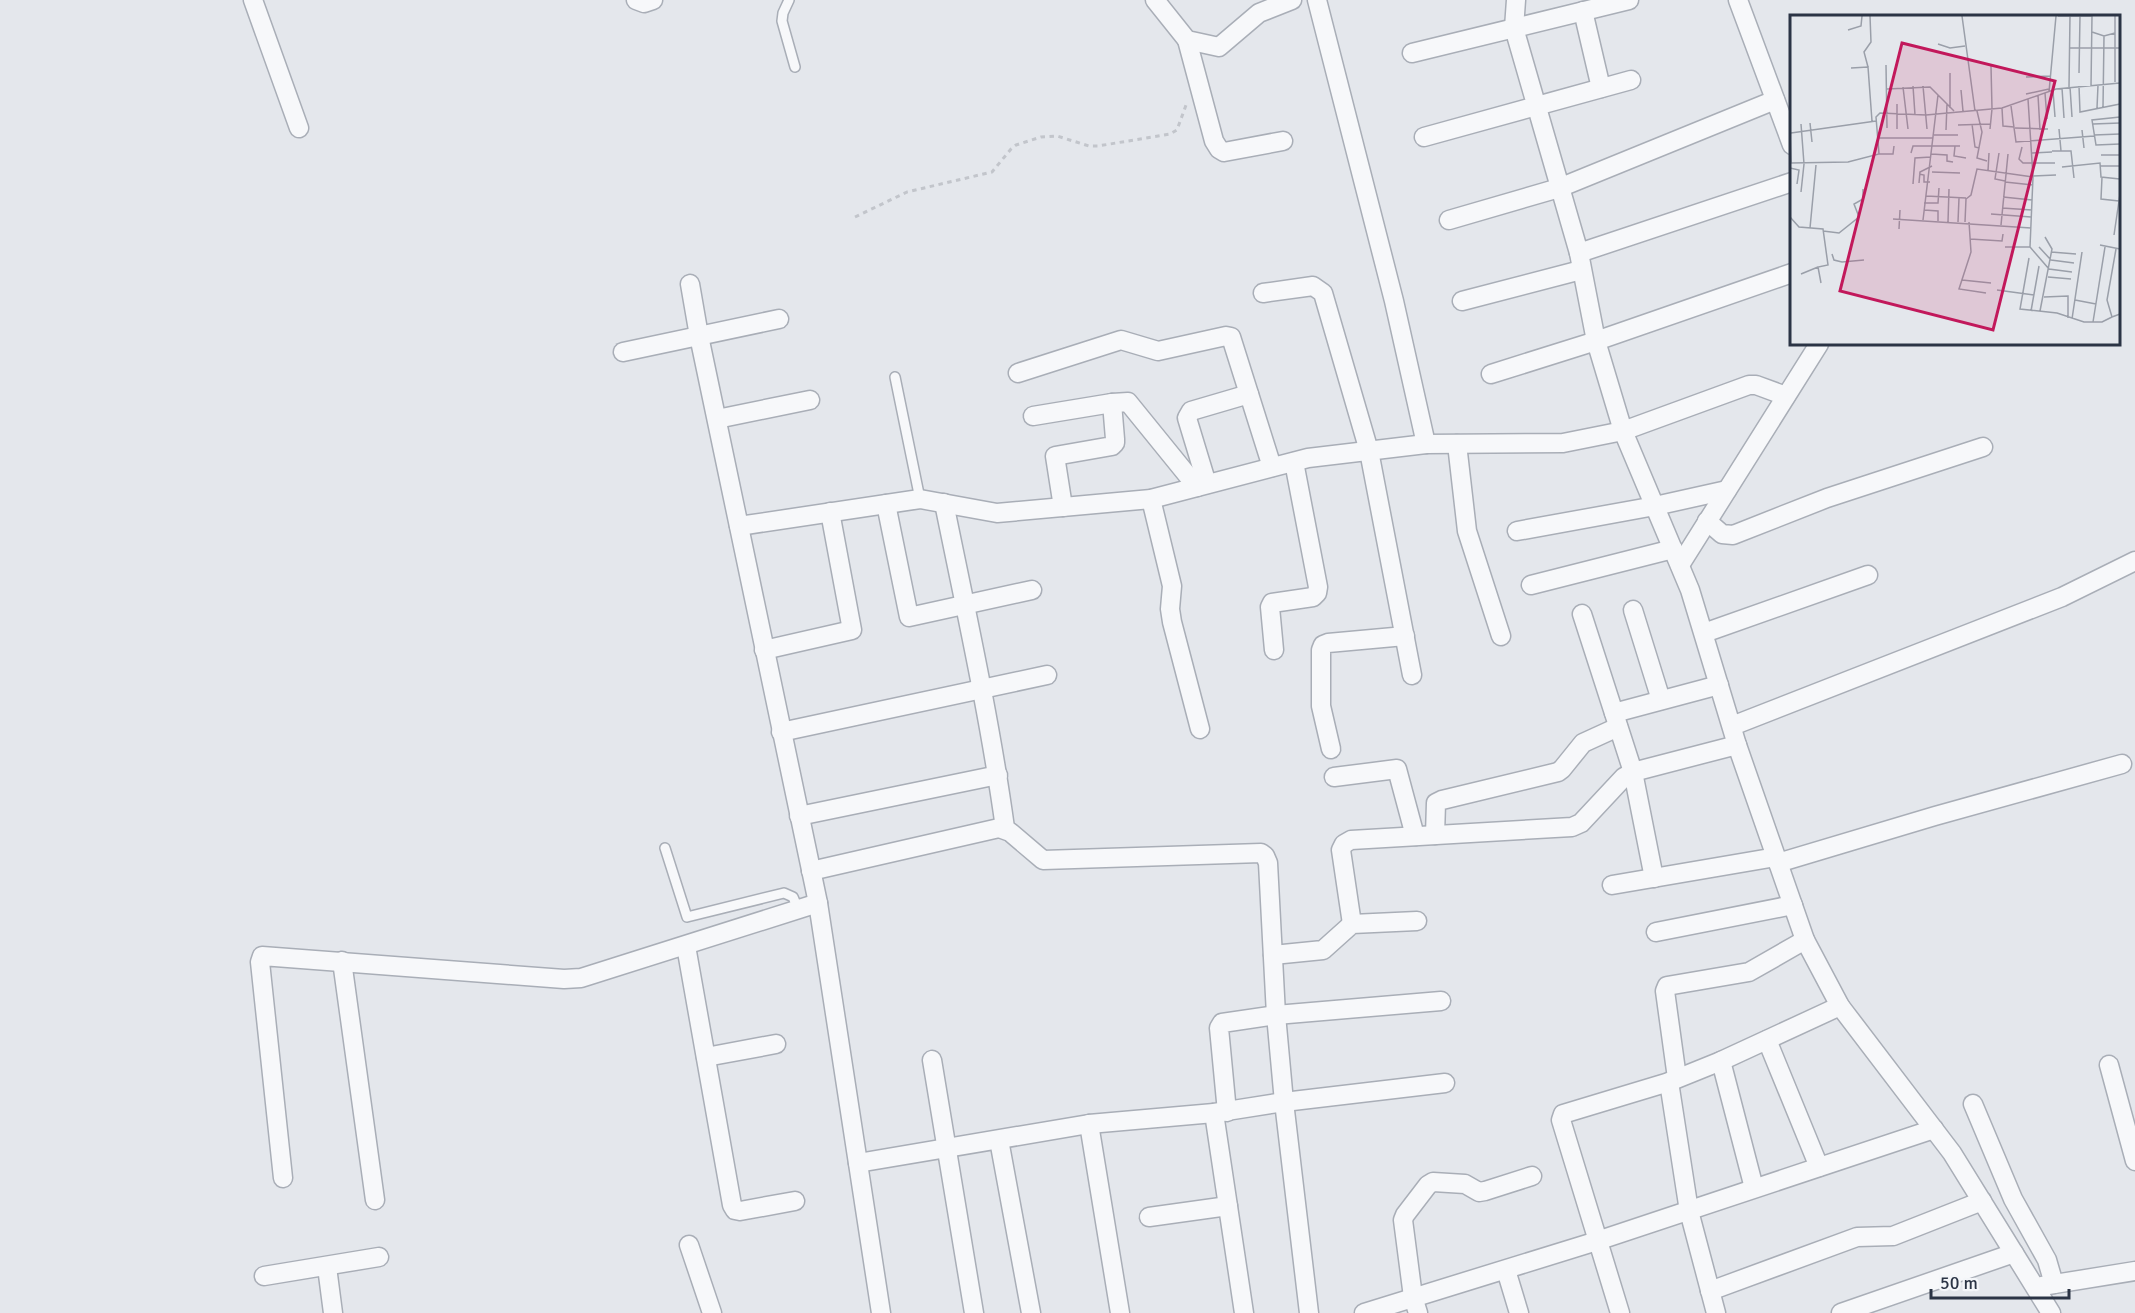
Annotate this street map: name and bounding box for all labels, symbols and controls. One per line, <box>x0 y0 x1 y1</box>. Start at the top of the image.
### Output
inset map <box>1790 15 2120 345</box>
scale bar <box>1931 1262 2069 1300</box>
text: 50 m <box>1940 1272 1978 1294</box>

